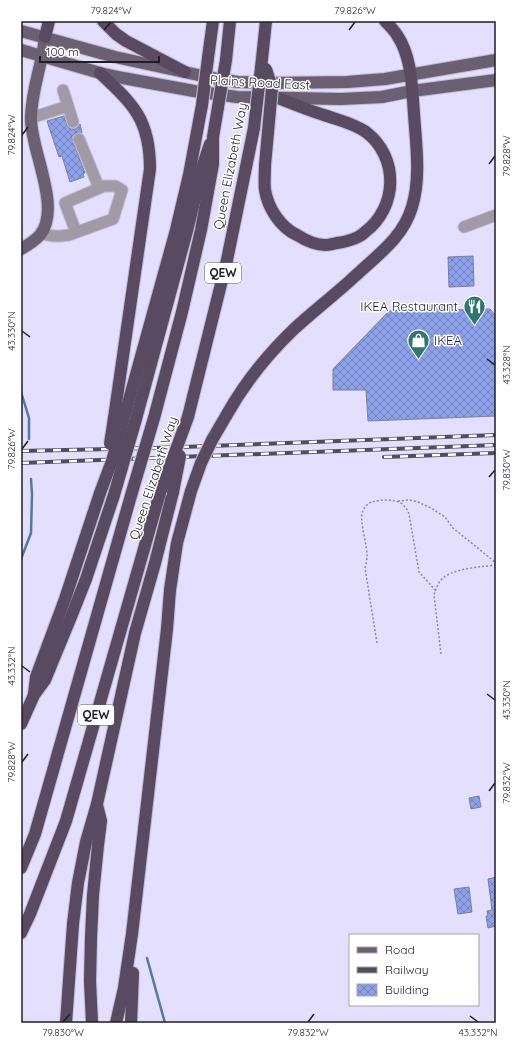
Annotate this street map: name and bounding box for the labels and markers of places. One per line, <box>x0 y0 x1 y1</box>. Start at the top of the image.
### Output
restaurant icon: IKEA Restaurant <box>461 293 487 326</box>
place label: IKEA Restaurant <box>360 298 458 314</box>
shop icon: IKEA <box>406 327 432 360</box>
place label: IKEA <box>434 332 462 348</box>

